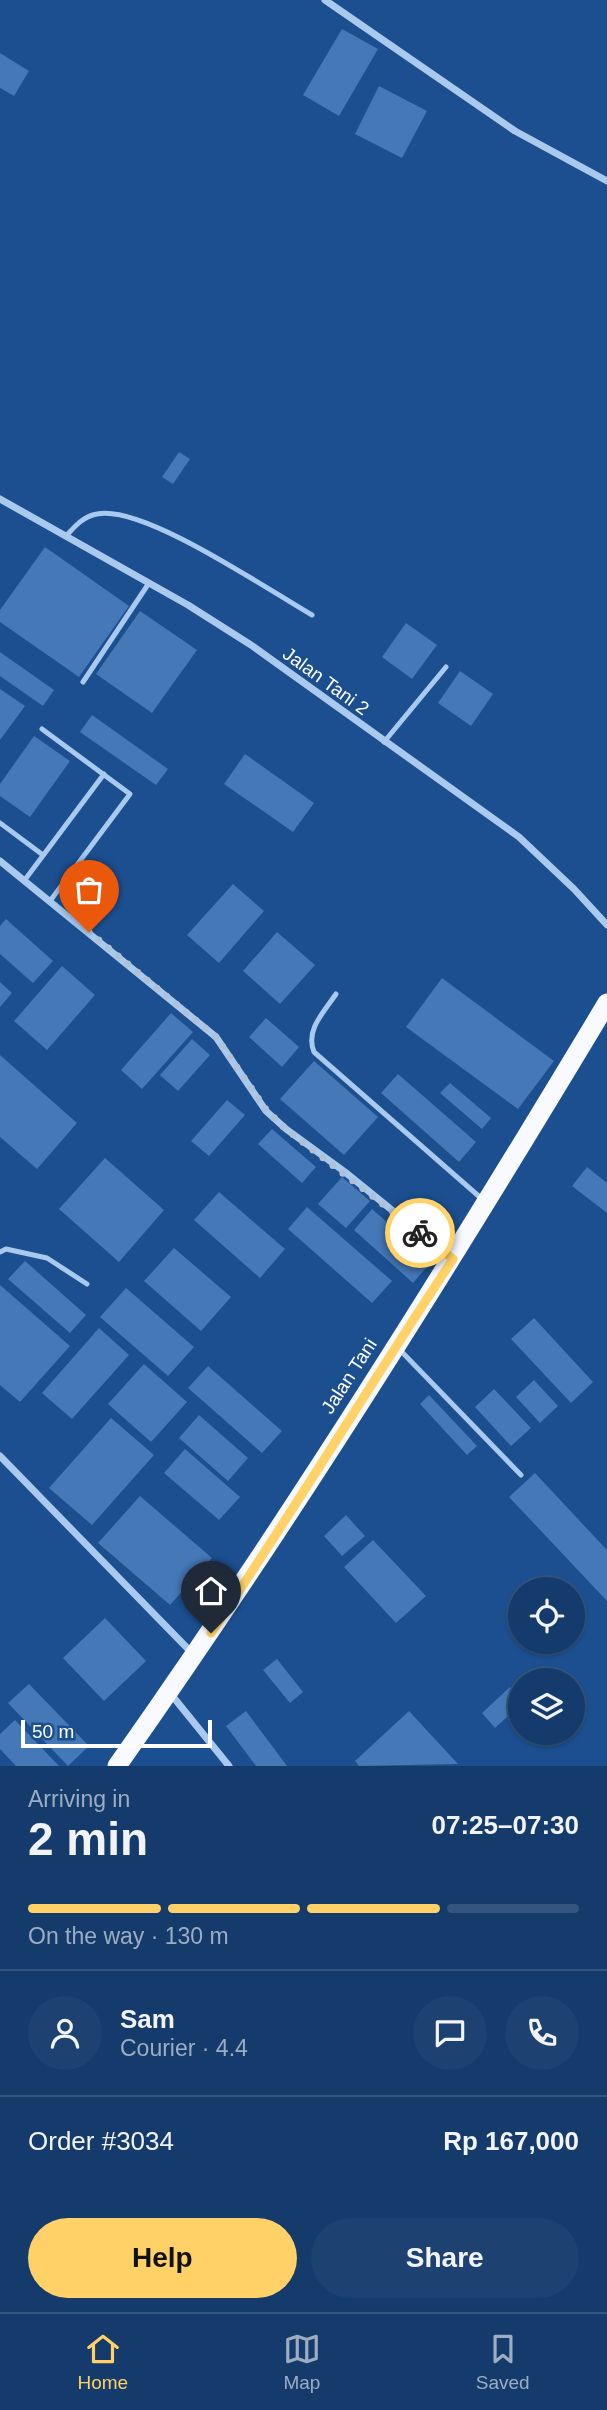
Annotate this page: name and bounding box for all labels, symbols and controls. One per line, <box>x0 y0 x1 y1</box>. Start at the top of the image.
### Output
street label: Jalan Tani 2 <box>279 643 373 719</box>
pin <box>59 860 119 932</box>
icon: bag <box>70 871 108 909</box>
courier <box>385 1198 455 1268</box>
icon: bike <box>401 1214 439 1252</box>
street label: Jalan Tani <box>317 1335 381 1417</box>
pin <box>181 1561 241 1633</box>
icon: home <box>192 1572 230 1610</box>
map controls <box>508 1577 585 1745</box>
button: locate <box>508 1577 585 1654</box>
button: layers <box>508 1668 585 1745</box>
scale bar <box>21 1717 212 1749</box>
text: 50 m <box>32 1721 74 1742</box>
text: Arriving in <box>28 1786 130 1812</box>
text: 07:25–07:30 <box>432 1810 579 1840</box>
text: 2 min <box>28 1813 148 1865</box>
text: On the way · 130 m <box>28 1923 229 1949</box>
button: person <box>28 1996 102 2070</box>
button: chat <box>413 1996 487 2070</box>
button: phone <box>505 1996 579 2070</box>
text: Sam <box>120 2004 175 2034</box>
text: Courier · 4.4 <box>120 2035 248 2061</box>
text: Order #3034 <box>28 2126 174 2156</box>
text: Rp 167,000 <box>443 2126 579 2156</box>
button: Help <box>28 2218 297 2298</box>
button: Share <box>311 2218 579 2298</box>
tab: Home <box>77 2330 128 2394</box>
tab: Map <box>283 2330 321 2394</box>
tab: Saved <box>476 2330 530 2394</box>

